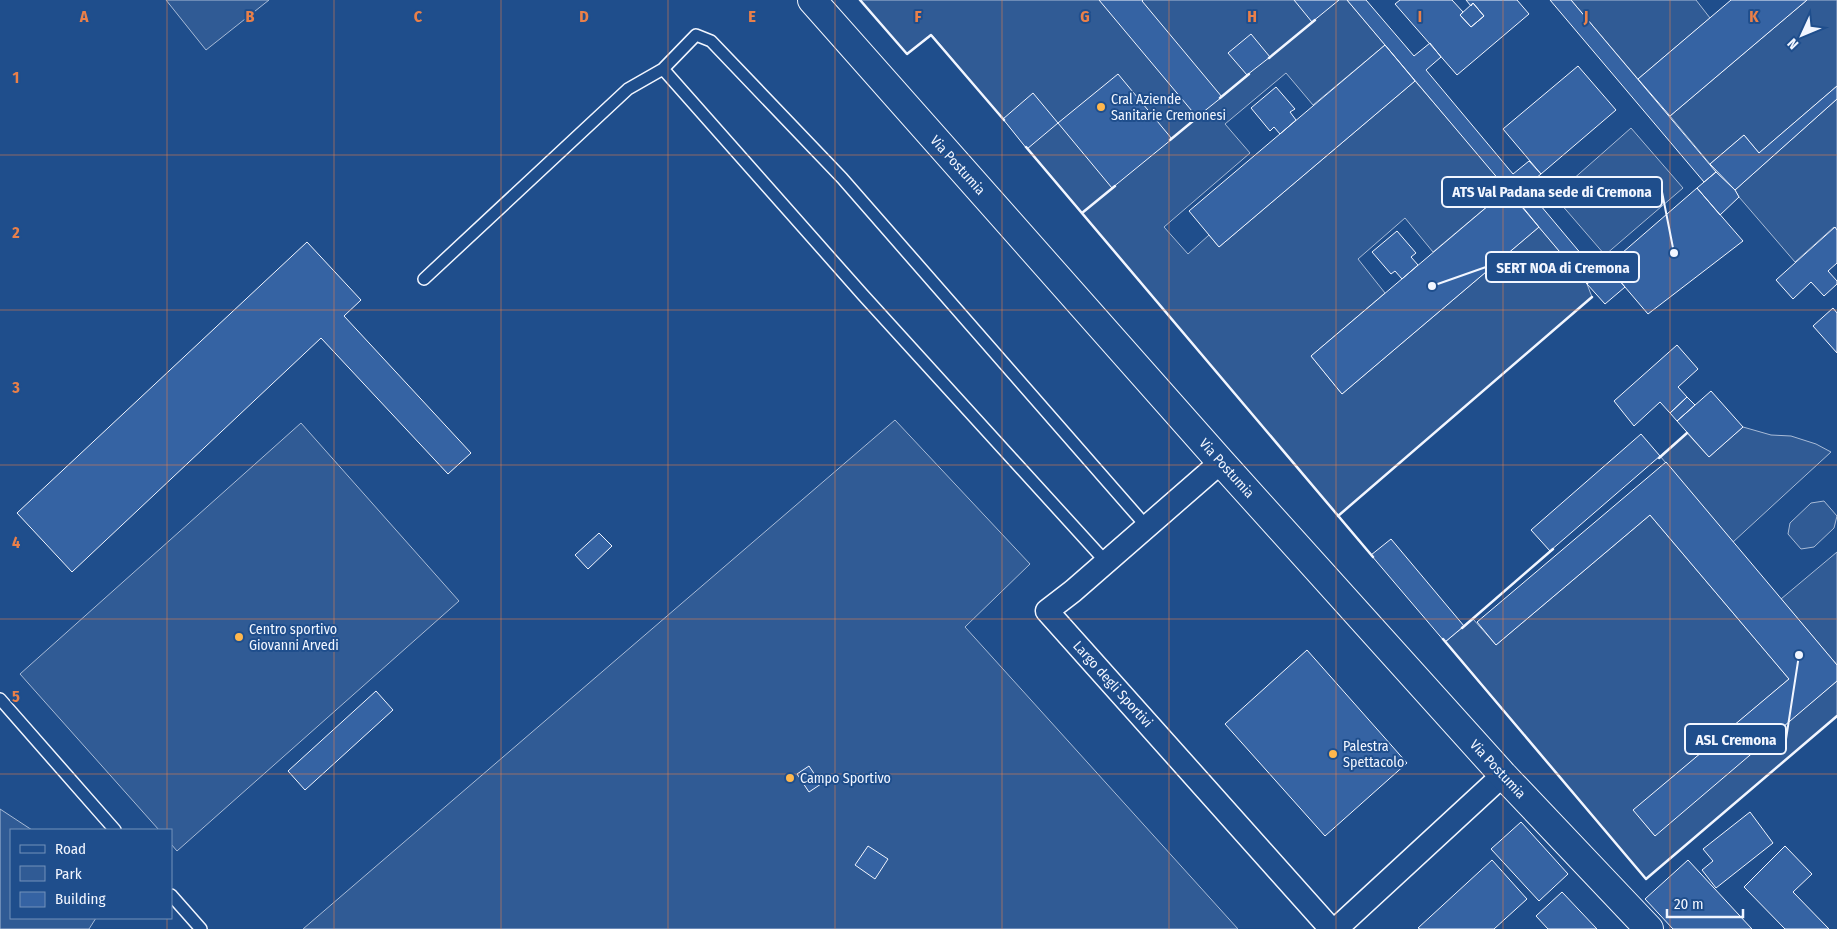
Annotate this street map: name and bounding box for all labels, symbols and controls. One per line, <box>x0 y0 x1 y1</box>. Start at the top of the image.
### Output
text: A <box>79 7 89 26</box>
text: B <box>246 7 255 26</box>
text: C <box>414 7 423 26</box>
text: D <box>579 7 589 26</box>
text: E <box>748 7 756 26</box>
text: F <box>914 7 922 26</box>
text: G <box>1080 7 1090 26</box>
text: H <box>1247 7 1257 26</box>
text: I <box>1418 7 1422 26</box>
text: J <box>1583 7 1588 26</box>
text: K <box>1749 7 1759 26</box>
north arrow <box>1777 10 1827 60</box>
text: N <box>1784 35 1802 53</box>
text: 1 <box>13 68 19 87</box>
place label: Cral Aziende Sanitarie Cremonesi <box>1111 91 1226 124</box>
marker: Cral Aziende Sanitarie Cremonesi <box>1095 101 1107 113</box>
street label: Via Postumia <box>927 132 989 199</box>
callout: ATS Val Padana sede di Cremona <box>1442 177 1662 207</box>
text: ATS Val Padana sede di Cremona <box>1451 183 1652 201</box>
text: 2 <box>11 223 20 242</box>
callout: SERT NOA di Cremona <box>1486 252 1639 282</box>
text: SERT NOA di Cremona <box>1496 259 1630 277</box>
text: 3 <box>11 378 20 397</box>
street label: Via Postumia <box>1196 435 1258 502</box>
text: 4 <box>12 533 20 552</box>
place label: Centro sportivo Giovanni Arvedi <box>249 621 339 654</box>
marker: Centro sportivo Giovanni Arvedi <box>233 631 245 643</box>
street label: Largo degli Sportivi <box>1069 638 1156 731</box>
text: 5 <box>12 687 20 706</box>
callout: ASL Cremona <box>1685 724 1786 754</box>
text: ASL Cremona <box>1694 731 1777 749</box>
street label: Via Postumia <box>1466 736 1529 802</box>
place label: Palestra Spettacolo <box>1343 738 1404 771</box>
marker: Palestra Spettacolo <box>1327 748 1339 760</box>
place label: Campo Sportivo <box>800 770 891 787</box>
marker: Campo Sportivo <box>784 772 796 784</box>
legend <box>10 829 172 919</box>
text: Road <box>55 840 86 858</box>
text: Park <box>55 865 82 883</box>
scale bar <box>1667 886 1743 918</box>
text: Building <box>55 890 106 908</box>
text: 20 m <box>1674 895 1704 913</box>

